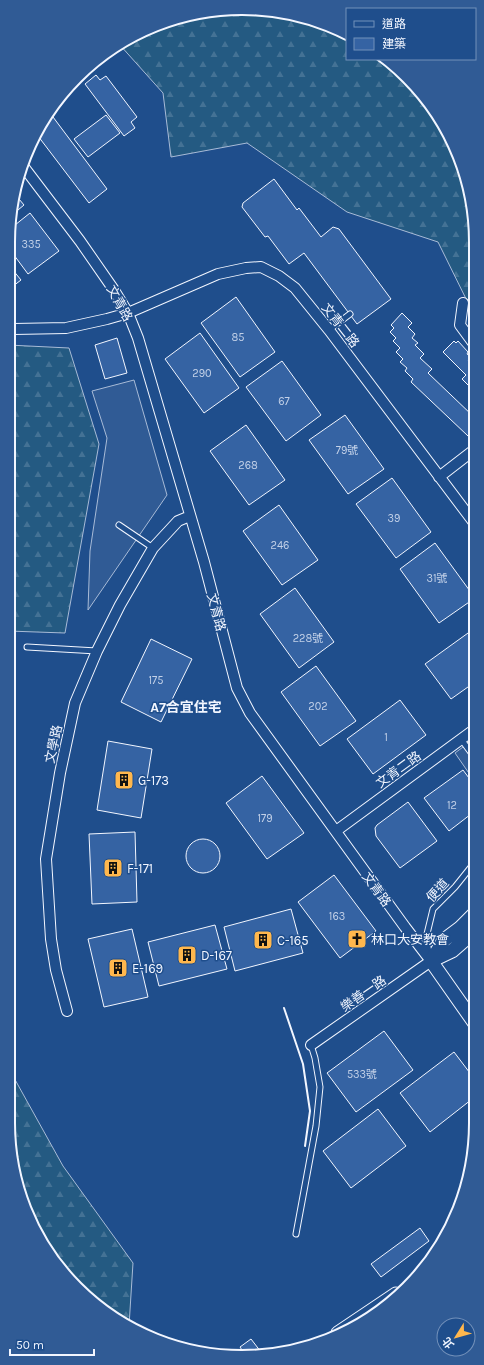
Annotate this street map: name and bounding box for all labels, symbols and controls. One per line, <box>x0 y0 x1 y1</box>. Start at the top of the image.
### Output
legend <box>346 8 476 60</box>
text: 道路 <box>382 17 406 31</box>
text: 建築 <box>382 37 406 51</box>
house number: 335 <box>21 238 41 251</box>
street label: 文青路 <box>104 283 136 324</box>
street label: 文青二路 <box>319 300 363 350</box>
house number: 85 <box>232 331 244 344</box>
house number: 290 <box>192 367 212 380</box>
house number: 67 <box>278 395 290 408</box>
house number: 79號 <box>336 444 358 457</box>
house number: 268 <box>238 459 258 472</box>
house number: 39 <box>388 512 400 525</box>
house number: 246 <box>271 539 289 552</box>
house number: 31號 <box>426 572 448 585</box>
street label: 文青路 <box>204 591 229 633</box>
house number: 228號 <box>293 632 323 645</box>
house number: 175 <box>148 674 164 687</box>
district label: A7合宜住宅 <box>150 699 222 716</box>
house number: 202 <box>308 700 328 713</box>
street label: 文學路 <box>42 723 65 765</box>
house number: 1 <box>384 731 388 744</box>
street label: 文青二路 <box>373 748 424 791</box>
building icon: G-173 <box>113 769 135 791</box>
place label: G-173 <box>138 773 169 788</box>
house number: 12 <box>447 799 457 812</box>
house number: 179 <box>257 812 273 825</box>
building icon: F-171 <box>102 857 124 879</box>
place label: F-171 <box>127 861 153 876</box>
street label: 文青路 <box>359 869 394 909</box>
street label: 便道 <box>423 876 452 905</box>
house number: 163 <box>329 910 345 923</box>
church icon: 林口大安教會 <box>346 928 368 950</box>
building icon: C-165 <box>252 929 274 951</box>
place label: 林口大安教會 <box>371 932 449 947</box>
place label: C-165 <box>277 933 309 948</box>
building icon: D-167 <box>176 944 198 966</box>
place label: D-167 <box>201 948 232 963</box>
building icon: E-169 <box>107 957 129 979</box>
place label: E-169 <box>132 961 163 976</box>
street label: 樂善一路 <box>338 972 389 1014</box>
house number: 533號 <box>347 1068 377 1081</box>
north arrow <box>436 1317 476 1357</box>
scale bar <box>10 1331 94 1357</box>
text: 北 <box>440 1334 457 1351</box>
text: 50 m <box>16 1338 44 1352</box>

